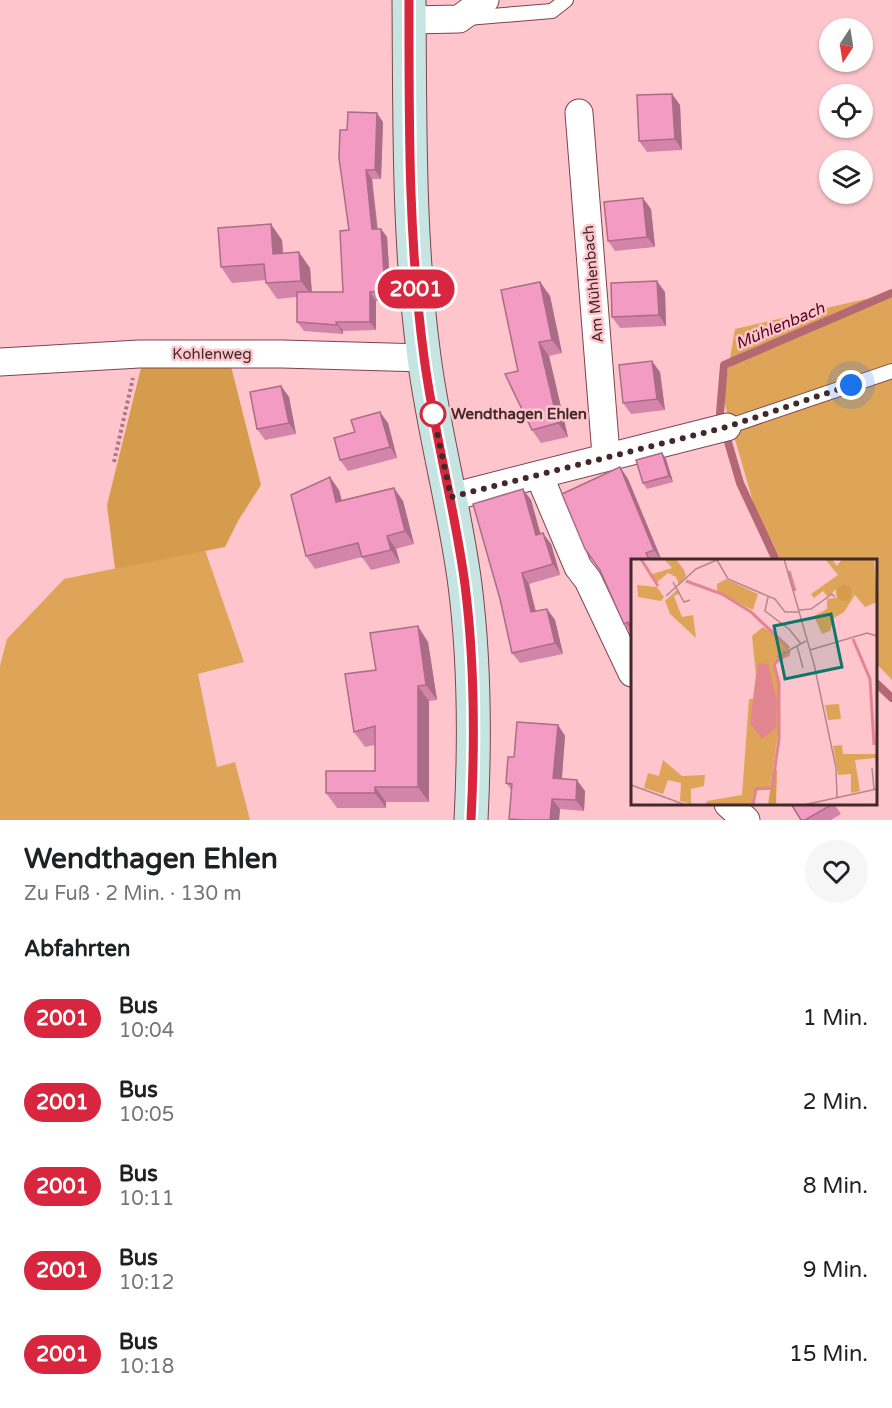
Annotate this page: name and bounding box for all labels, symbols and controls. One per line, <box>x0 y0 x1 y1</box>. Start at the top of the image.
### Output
north arrow <box>819 18 873 72</box>
map controls <box>819 18 873 204</box>
button: locate <box>819 84 873 138</box>
button: layers <box>819 150 873 204</box>
street label: Am Mühlenbach <box>579 225 607 343</box>
line badge: 2001 <box>374 270 458 308</box>
text: 2001 <box>390 277 442 302</box>
water label: Mühlenbach <box>732 298 829 354</box>
street label: Kohlenweg <box>172 345 252 363</box>
your location <box>836 370 866 400</box>
marker: Wendthagen Ehlen <box>420 401 446 427</box>
place label: Wendthagen Ehlen <box>451 405 587 424</box>
inset map <box>631 559 877 805</box>
button: heart <box>805 840 868 903</box>
text: Wendthagen Ehlen <box>24 842 278 876</box>
text: Zu Fuß · 2 Min. · 130 m <box>24 882 242 906</box>
text: Abfahrten <box>24 936 130 962</box>
text: Bus <box>119 993 158 1019</box>
text: 1 Min. <box>803 1005 868 1031</box>
text: 2001 <box>36 1006 89 1031</box>
text: 10:04 <box>119 1019 174 1043</box>
text: Bus <box>119 1077 158 1103</box>
text: 2 Min. <box>803 1089 868 1115</box>
text: 2001 <box>36 1090 89 1115</box>
text: 10:05 <box>119 1103 174 1127</box>
text: Bus <box>119 1161 158 1187</box>
text: 8 Min. <box>803 1173 868 1199</box>
text: 2001 <box>36 1174 89 1199</box>
text: 10:11 <box>119 1187 174 1211</box>
text: Bus <box>119 1245 158 1271</box>
text: 9 Min. <box>803 1257 868 1283</box>
text: 2001 <box>36 1258 89 1283</box>
text: 10:12 <box>119 1271 174 1295</box>
text: Bus <box>119 1329 158 1355</box>
text: 15 Min. <box>789 1341 868 1367</box>
text: 2001 <box>36 1342 89 1367</box>
text: 10:18 <box>119 1355 174 1379</box>

